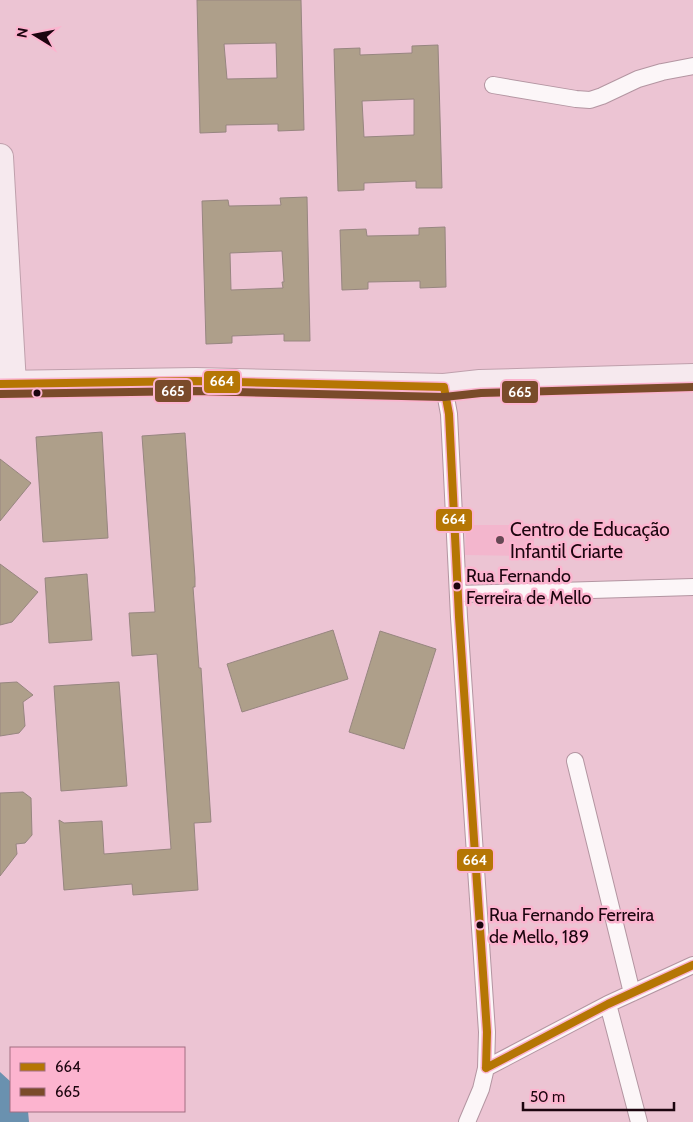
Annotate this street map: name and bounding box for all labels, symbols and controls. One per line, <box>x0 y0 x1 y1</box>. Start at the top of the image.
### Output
north arrow <box>10 10 60 60</box>
text: N <box>12 26 32 39</box>
line badge: 664 <box>203 370 241 394</box>
text: 664 <box>210 372 234 390</box>
line badge: 665 <box>154 379 192 403</box>
line badge: 665 <box>501 380 539 404</box>
text: 665 <box>161 382 185 400</box>
text: 665 <box>508 383 532 401</box>
unlabelled marker <box>32 388 42 398</box>
line badge: 664 <box>435 508 473 532</box>
text: 664 <box>442 510 466 528</box>
place label: Centro de Educação Infantil Criarte <box>510 518 670 563</box>
marker: Centro de Educação Infantil Criarte <box>494 534 506 546</box>
place label: Rua Fernando Ferreira de Mello <box>466 565 592 609</box>
marker: Rua Fernando Ferreira de Mello <box>452 581 462 591</box>
line badge: 664 <box>456 848 494 872</box>
text: 664 <box>463 851 487 869</box>
place label: Rua Fernando Ferreira de Mello, 189 <box>489 904 655 948</box>
marker: Rua Fernando Ferreira de Mello, 189 <box>475 920 485 930</box>
legend <box>10 1047 185 1112</box>
text: 664 <box>55 1058 81 1076</box>
scale bar <box>523 1080 674 1112</box>
text: 665 <box>55 1083 80 1101</box>
text: 50 m <box>530 1088 565 1106</box>

